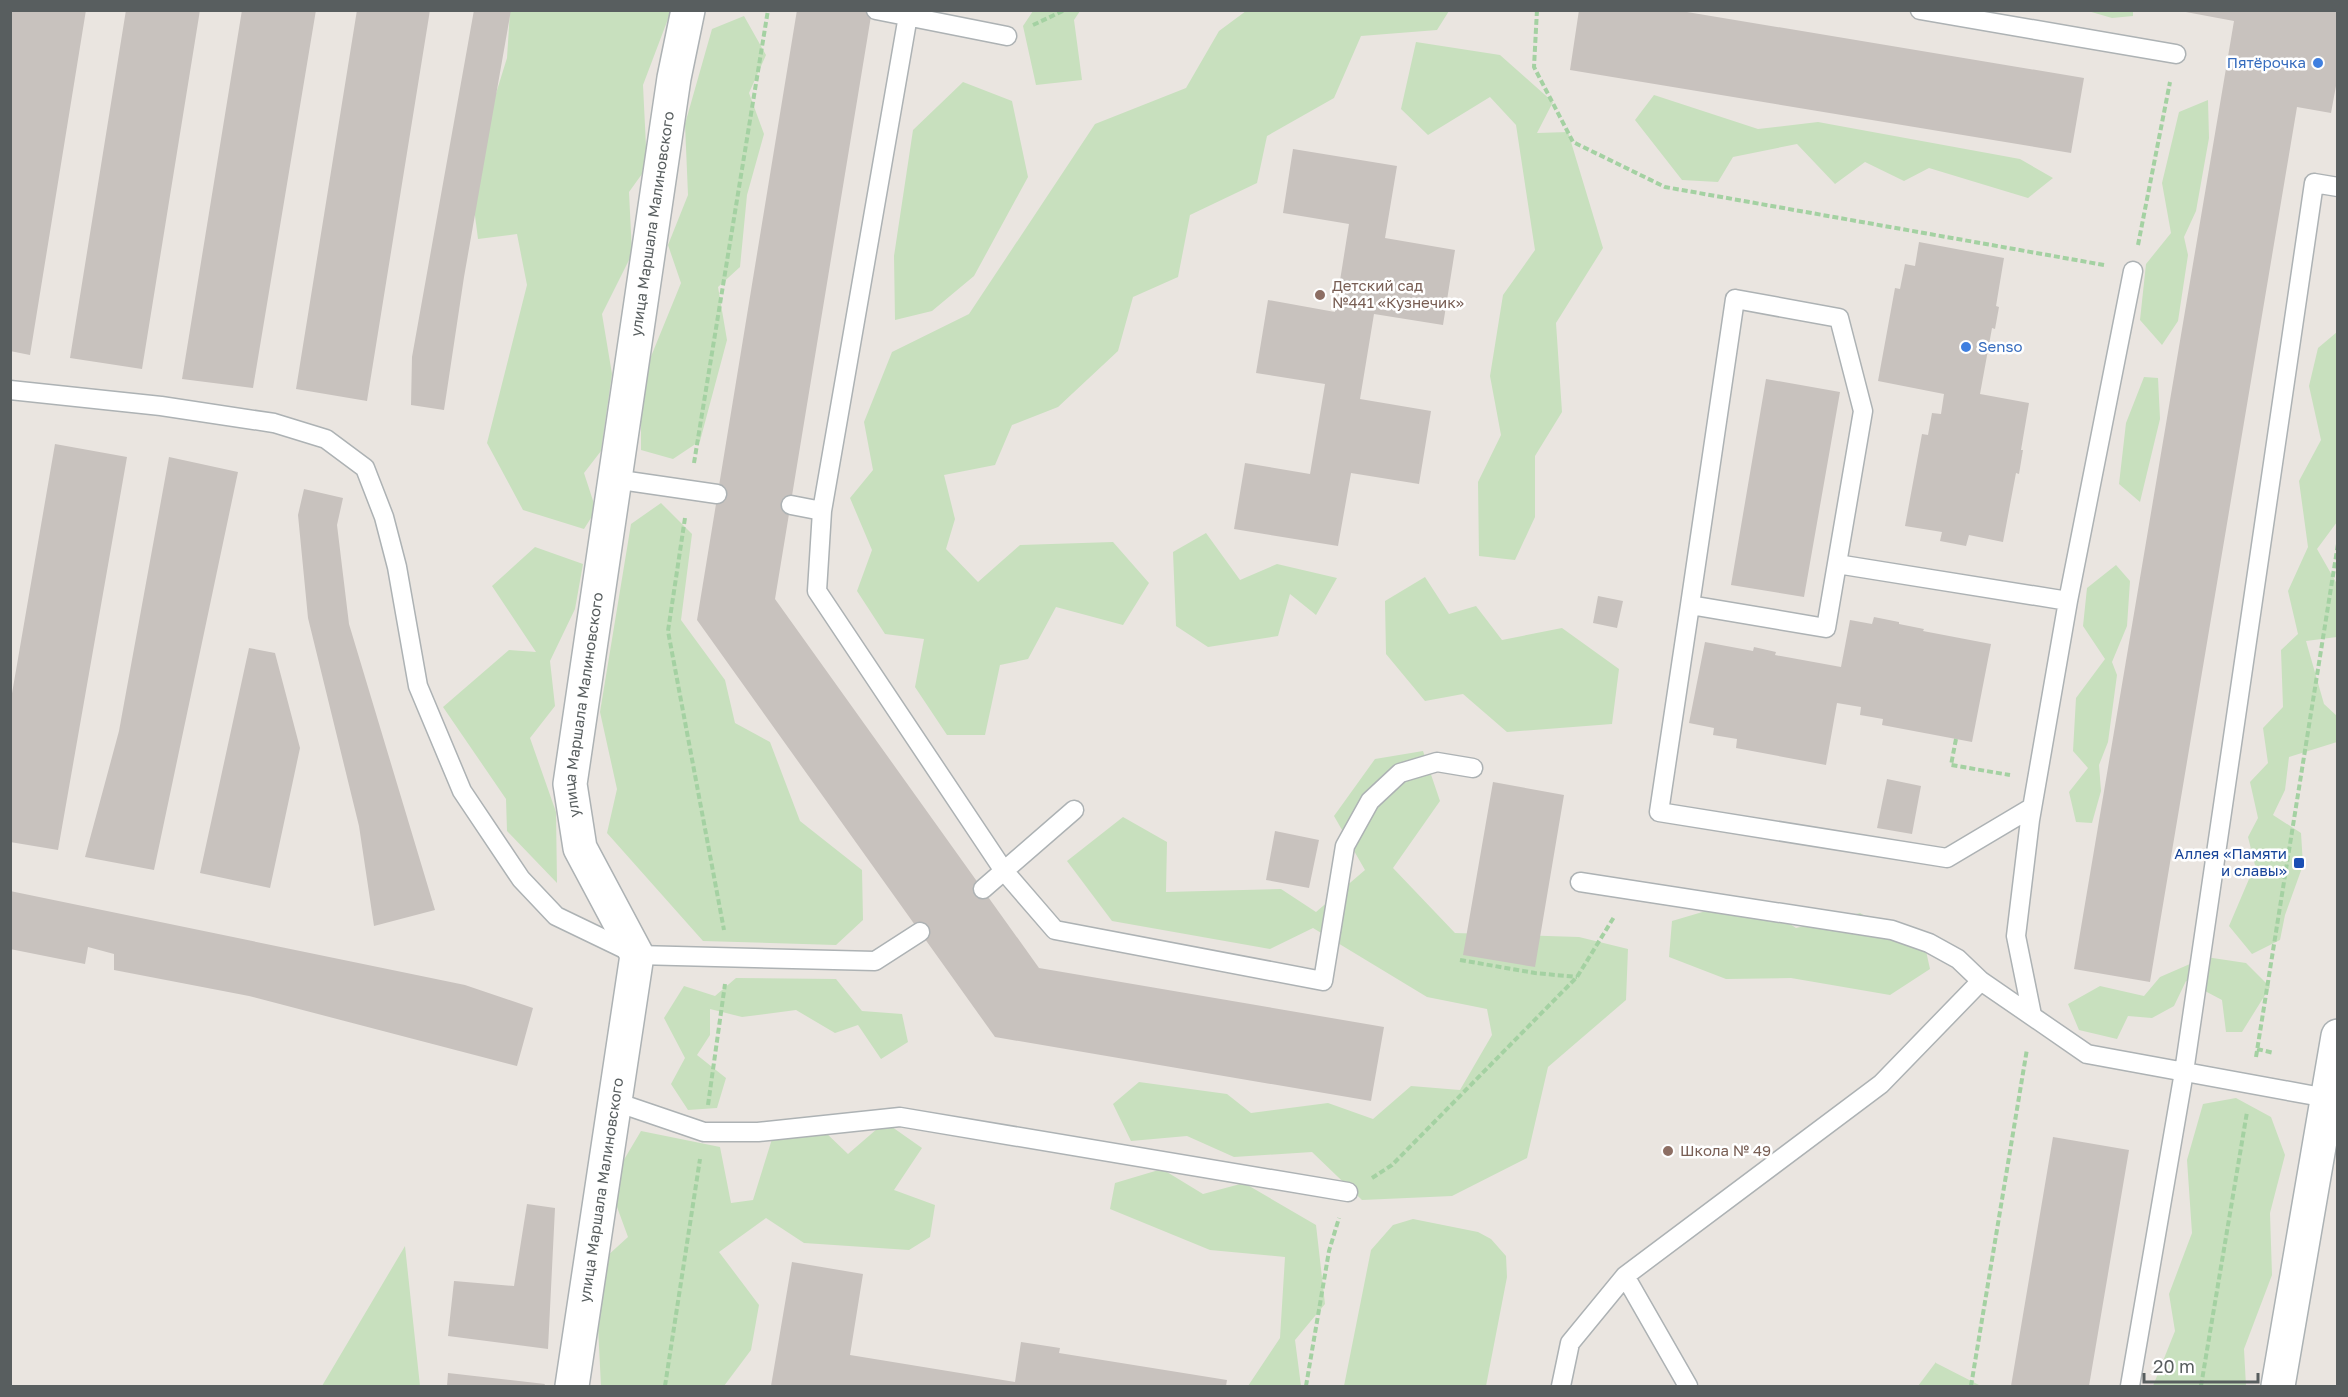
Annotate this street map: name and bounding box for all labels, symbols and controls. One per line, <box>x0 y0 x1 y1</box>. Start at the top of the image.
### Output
place label: Пятёрочка <box>2227 53 2306 71</box>
marker: Пятёрочка <box>2311 56 2325 70</box>
street label: улица Маршала Малиновского <box>626 110 677 338</box>
place label: Детский сад №441 «Кузнечик» <box>1332 276 1464 311</box>
marker: Детский сад №441 «Кузнечик» <box>1313 288 1327 302</box>
place label: Senso <box>1978 337 2022 355</box>
marker: Senso <box>1959 340 1973 354</box>
street label: улица Маршала Малиновского <box>560 591 606 819</box>
place label: Аллея «Памяти и славы» <box>2174 844 2287 879</box>
marker: Аллея «Памяти и славы» <box>2292 856 2306 870</box>
street label: улица Маршала Малиновского <box>575 1076 626 1304</box>
place label: Школа № 49 <box>1680 1141 1771 1159</box>
marker: Школа № 49 <box>1661 1144 1675 1158</box>
scale bar <box>2144 1346 2258 1384</box>
text: 20 m <box>2153 1355 2195 1377</box>

